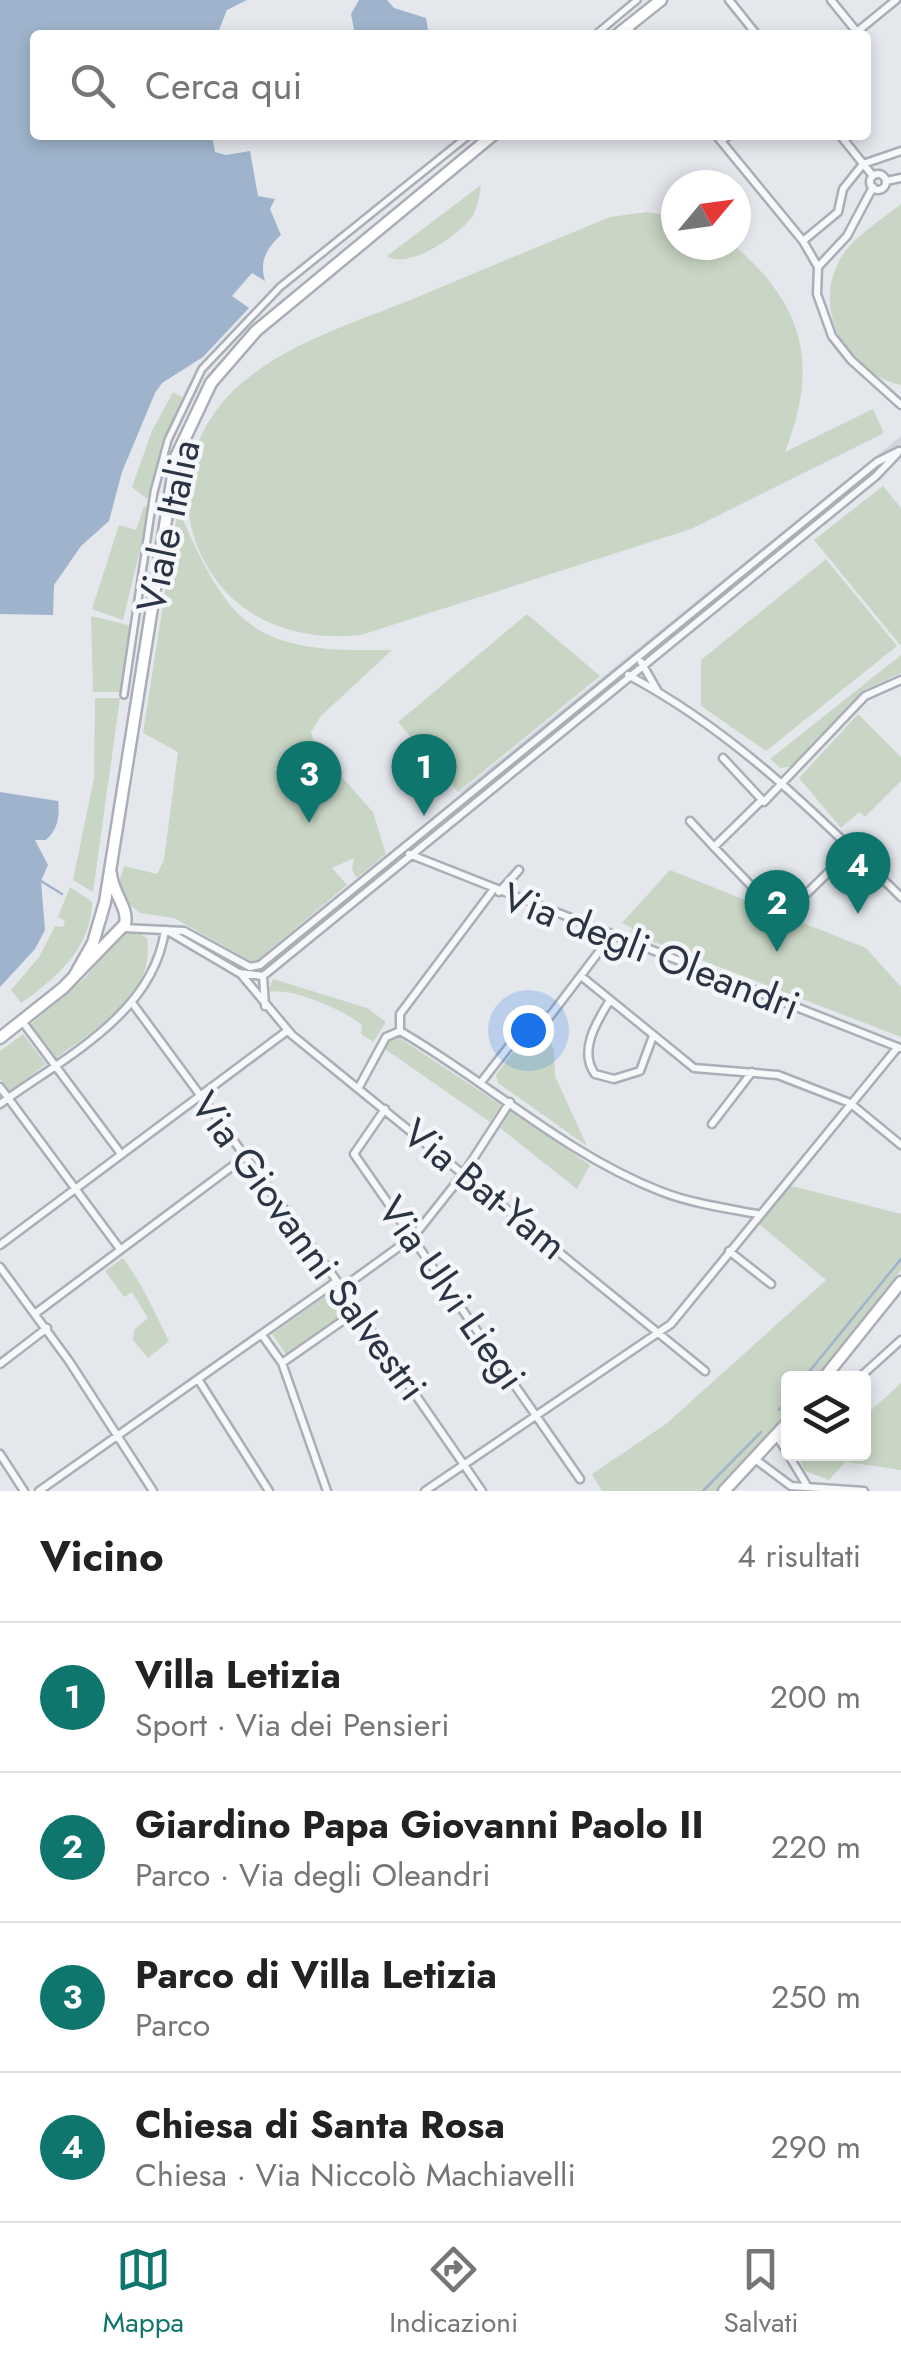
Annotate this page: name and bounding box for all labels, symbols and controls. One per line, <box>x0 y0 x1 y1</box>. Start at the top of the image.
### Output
search box <box>30 30 871 140</box>
icon: search <box>65 58 120 113</box>
text: Cerca qui <box>145 58 302 113</box>
north arrow <box>661 170 751 260</box>
street label: Viale Italia <box>121 434 215 618</box>
pin: 1 <box>392 734 456 816</box>
pin: 3 <box>276 740 342 823</box>
pin: 4 <box>826 832 890 914</box>
street label: Via degli Oleandri <box>494 868 808 1034</box>
pin: 2 <box>744 870 810 952</box>
your location <box>503 1005 554 1056</box>
street label: Via Giovanni Salvestri <box>177 1079 441 1413</box>
street label: Via Bat-Yam <box>390 1105 580 1273</box>
street label: Via Ulvi Liegi <box>364 1184 540 1402</box>
map controls <box>781 1371 871 1461</box>
button: layers <box>781 1371 871 1461</box>
text: Vicino <box>40 1526 164 1587</box>
text: 4 risultati <box>737 1533 861 1579</box>
text: Villa Letizia <box>135 1647 341 1702</box>
text: 1 <box>64 1674 81 1720</box>
text: 200 m <box>770 1674 861 1720</box>
text: Sport · Via dei Pensieri <box>135 1702 450 1748</box>
text: Giardino Papa Giovanni Paolo II <box>135 1797 704 1852</box>
text: 2 <box>62 1824 83 1870</box>
text: 220 m <box>771 1824 861 1870</box>
text: Parco · Via degli Oleandri <box>135 1852 491 1898</box>
text: Parco di Villa Letizia <box>135 1947 497 2002</box>
text: 3 <box>63 1974 82 2020</box>
text: 250 m <box>771 1974 861 2020</box>
text: Parco <box>135 2002 210 2048</box>
text: Chiesa di Santa Rosa <box>135 2097 505 2152</box>
text: 4 <box>61 2124 84 2170</box>
text: 290 m <box>771 2124 861 2170</box>
text: Chiesa · Via Niccolò Machiavelli <box>135 2152 576 2198</box>
tab: Mappa <box>103 2242 184 2343</box>
tab: Indicazioni <box>389 2242 518 2343</box>
tab: Salvati <box>723 2242 798 2343</box>

